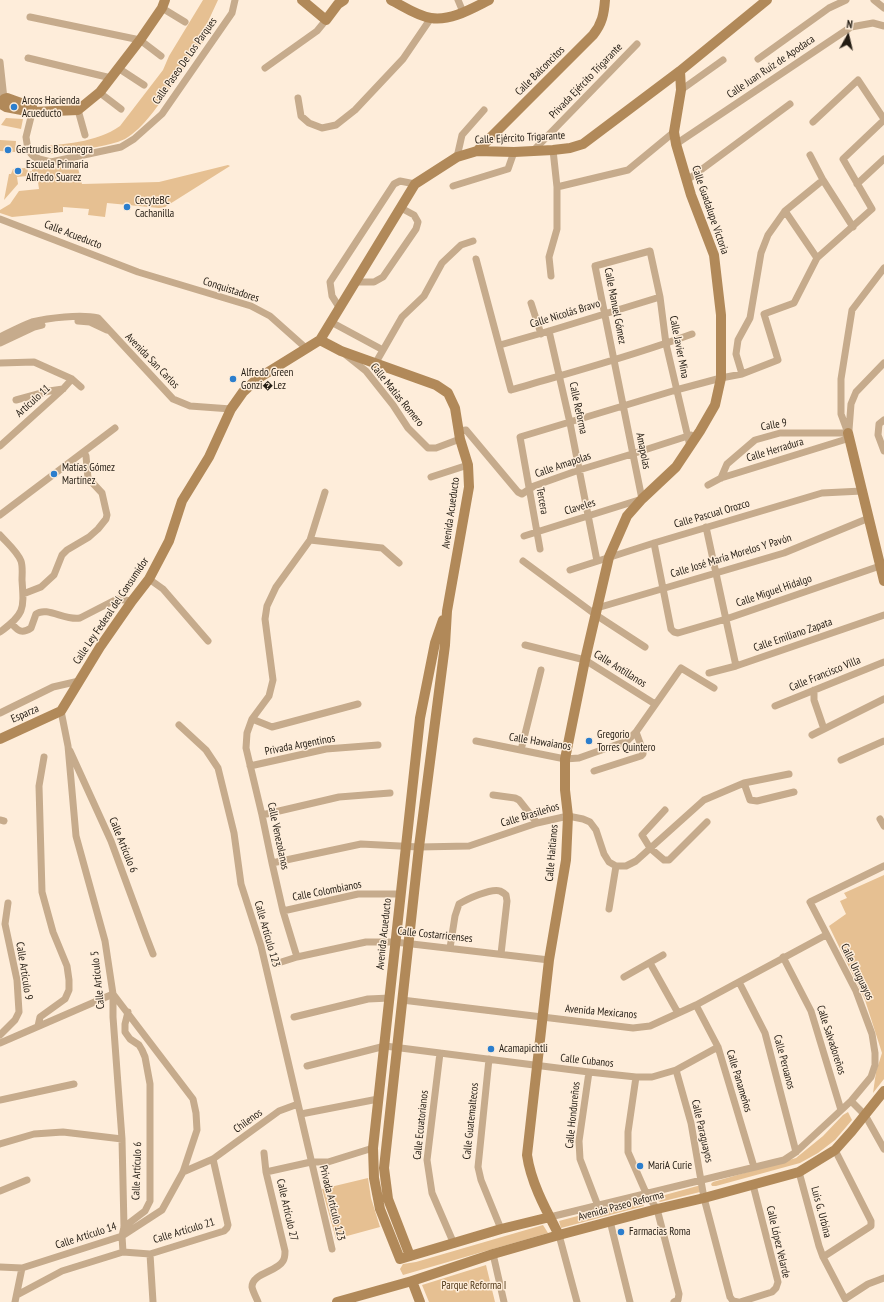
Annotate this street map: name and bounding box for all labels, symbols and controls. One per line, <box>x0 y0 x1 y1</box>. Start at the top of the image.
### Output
street label: Calle Paseo De Los Parques <box>150 15 220 107</box>
north arrow <box>828 16 868 56</box>
text: N <box>846 17 854 31</box>
street label: Calle Juan Ruíz de Apodaca <box>725 33 817 101</box>
street label: Privada Ejército Trigarante <box>547 41 625 121</box>
street label: Calle Balconcitos <box>513 44 567 98</box>
place label: Arcos Hacienda Acueducto <box>22 94 80 120</box>
marker: Arcos Hacienda Acueducto <box>9 102 19 112</box>
street label: Calle Ejército Trigarante <box>474 129 566 147</box>
place label: Gertrudis Bocanegra <box>16 143 93 157</box>
marker: Gertrudis Bocanegra <box>3 145 13 155</box>
place label: Escuela Primaria Alfredo Suarez <box>26 158 88 184</box>
street label: Calle Guadalupe Victoria <box>689 164 731 256</box>
marker: Escuela Primaria Alfredo Suarez <box>13 166 23 176</box>
place label: CecyteBC Cachanilla <box>135 194 174 220</box>
marker: CecyteBC Cachanilla <box>122 202 132 212</box>
street label: Calle Acueducto <box>42 218 104 252</box>
street label: Calle Manuel Gómez <box>601 267 629 345</box>
street label: Conquistadores <box>201 275 261 305</box>
street label: Calle Nicolás Bravo <box>528 297 602 331</box>
street label: Calle Javier Mina <box>666 315 692 379</box>
street label: Avenida San Carlos <box>122 331 182 391</box>
street label: Calle Matías Romero <box>367 361 427 429</box>
place label: Alfredo Green Gonzi�Lez <box>241 366 293 392</box>
marker: Alfredo Green Gonzi�Lez <box>228 374 238 384</box>
street label: Calle Reforma <box>566 381 590 435</box>
street label: Artículo 11 <box>13 382 53 420</box>
street label: Calle 9 <box>760 416 788 434</box>
street label: Amapolas <box>633 432 653 470</box>
street label: Calle Herradura <box>745 435 805 465</box>
street label: Calle Amapolas <box>533 449 593 481</box>
place label: Matías Gómez Martínez <box>62 461 115 487</box>
marker: Matías Gómez Martínez <box>49 469 59 479</box>
street label: Avenida Acueducto <box>439 477 463 549</box>
street label: Tercera <box>533 487 551 515</box>
street label: Claveles <box>563 496 597 518</box>
street label: Calle Pascual Orozco <box>673 497 751 531</box>
street label: Calle José María Morelos Y Pavón <box>669 531 793 581</box>
street label: Calle Ley Federal del Consumidor <box>70 555 152 667</box>
street label: Calle Miguel Hidalgo <box>734 572 814 610</box>
street label: Calle Emiliano Zapata <box>752 615 834 655</box>
street label: Calle Antillanos <box>591 648 649 690</box>
street label: Calle Francisco Villa <box>787 654 863 694</box>
street label: Esparza <box>9 702 41 726</box>
place label: Gregorio Torres Quintero <box>597 728 655 754</box>
street label: Calle Hawaianos <box>508 731 572 753</box>
street label: Privada Argentinos <box>264 732 336 758</box>
marker: Gregorio Torres Quintero <box>584 736 594 746</box>
street label: Calle Brasileños <box>499 800 561 830</box>
street label: Calle Venezolanos <box>264 801 292 871</box>
street label: Calle Artículo 6 <box>106 815 140 875</box>
street label: Calle Haitianos <box>543 824 561 882</box>
street label: Calle Colombianos <box>291 878 363 904</box>
street label: Avenida Acueducto <box>374 898 394 970</box>
street label: Calle Artículo 123 <box>251 899 283 969</box>
street label: Calle Costarricenses <box>397 924 473 946</box>
street label: Calle Artículo 9 <box>13 941 35 1001</box>
street label: Calle Uruguayos <box>838 942 876 1002</box>
street label: Calle Artículo 5 <box>88 950 108 1010</box>
street label: Avenida Mexicanos <box>564 1002 638 1022</box>
street label: Calle Salvadoreños <box>814 1004 848 1076</box>
street label: Calle Peruanos <box>770 1033 798 1091</box>
place label: Acamapichtli <box>499 1042 548 1056</box>
marker: Acamapichtli <box>486 1044 496 1054</box>
street label: Calle Panameños <box>723 1048 755 1114</box>
street label: Calle Cubanos <box>560 1052 614 1070</box>
street label: Calle Hondureños <box>563 1081 583 1149</box>
street label: Calle Guatemaltecos <box>460 1082 482 1160</box>
street label: Calle Ecuatorianos <box>411 1090 431 1160</box>
street label: Calle Paraguayos <box>688 1098 716 1164</box>
street label: Chilenos <box>231 1106 265 1136</box>
street label: Calle Artículo 6 <box>129 1142 145 1200</box>
place label: MariA Curie <box>648 1159 692 1173</box>
marker: MariA Curie <box>635 1161 645 1171</box>
street label: Privada Artículo 123 <box>316 1164 348 1242</box>
street label: Calle Artículo 27 <box>273 1178 301 1242</box>
street label: Luis G. Urbina <box>808 1185 834 1239</box>
street label: Avenida Paseo Reforma <box>577 1188 665 1224</box>
street label: Calle López Velarde <box>763 1204 793 1280</box>
street label: Calle Artículo 21 <box>152 1215 216 1247</box>
street label: Calle Artículo 14 <box>54 1220 118 1252</box>
place label: Farmacias Roma <box>629 1225 690 1239</box>
marker: Farmacias Roma <box>616 1227 626 1237</box>
park label: Parque Reforma I <box>442 1279 506 1293</box>

